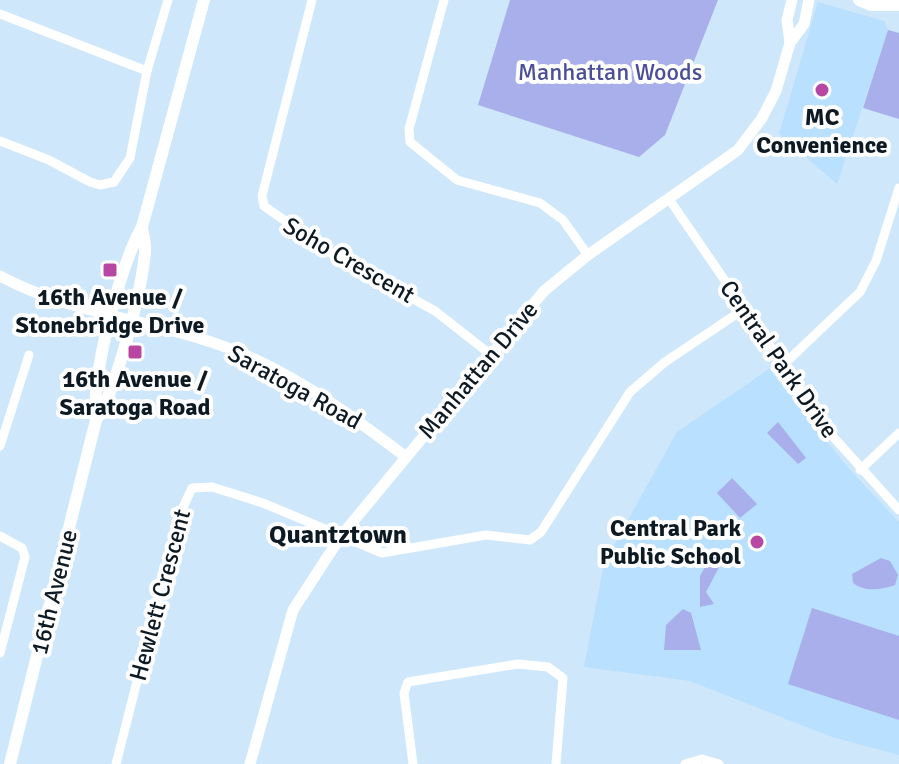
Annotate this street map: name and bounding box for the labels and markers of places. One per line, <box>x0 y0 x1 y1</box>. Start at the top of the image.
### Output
marker: MC Convenience <box>813 81 831 99</box>
place label: MC Convenience <box>756 102 888 160</box>
marker: 16th Avenue / Stonebridge Drive <box>101 261 119 279</box>
place label: 16th Avenue / Stonebridge Drive <box>16 282 205 340</box>
marker: 16th Avenue / Saratoga Road <box>126 343 144 361</box>
place label: 16th Avenue / Saratoga Road <box>60 364 211 422</box>
place label: Central Park Public School <box>600 513 741 571</box>
marker: Central Park Public School <box>748 533 766 551</box>

